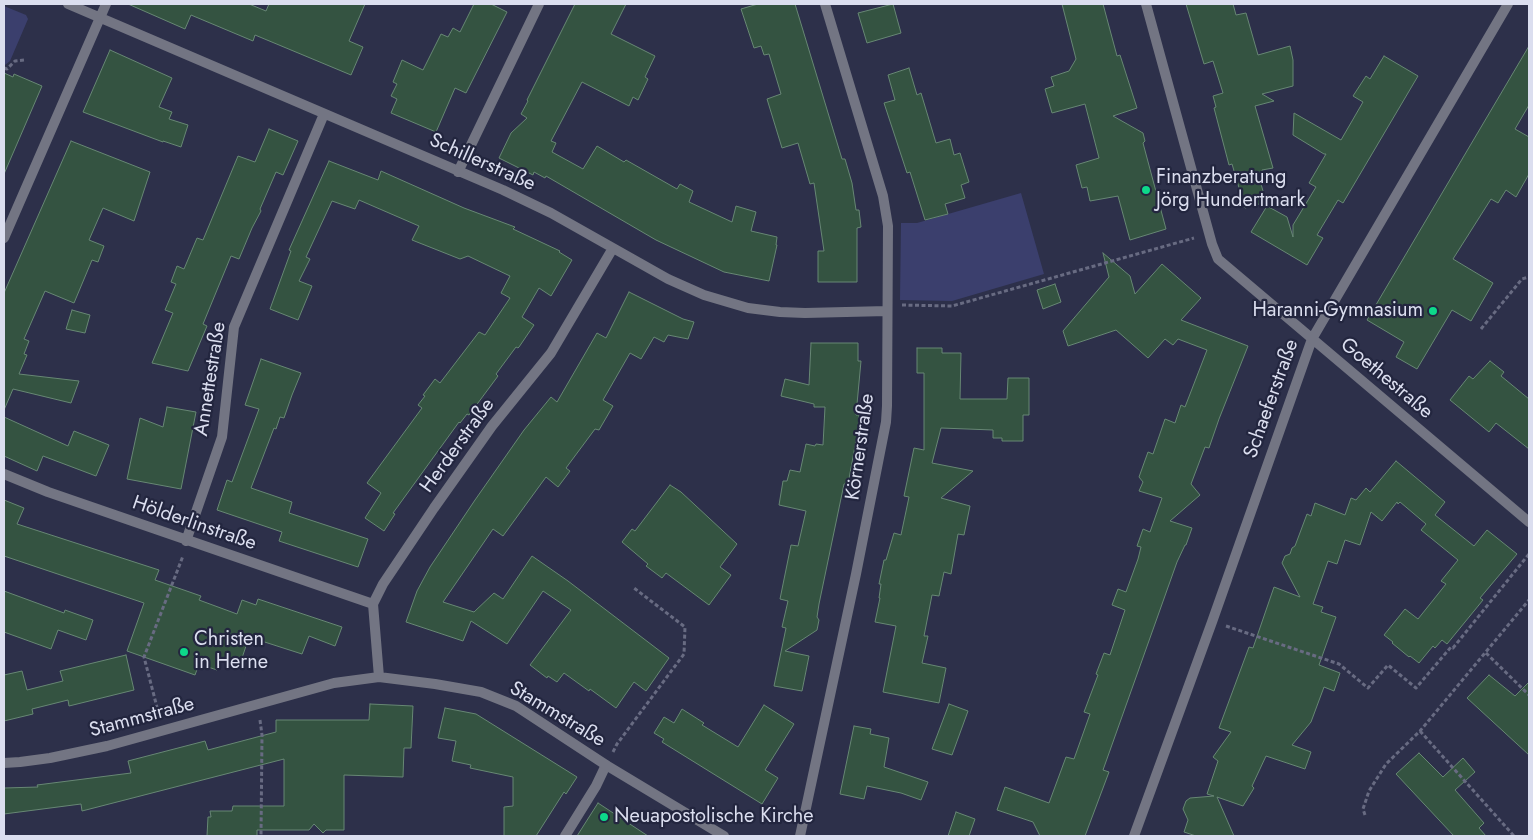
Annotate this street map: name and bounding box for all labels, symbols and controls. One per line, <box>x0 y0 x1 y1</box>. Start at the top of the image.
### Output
street label: Schillerstraße <box>425 129 539 197</box>
place label: Finanzberatung Jörg Hundertmark <box>1156 166 1305 213</box>
marker: Finanzberatung Jörg Hundertmark <box>1140 184 1152 196</box>
place label: Haranni-Gymnasium <box>1253 299 1423 323</box>
marker: Haranni-Gymnasium <box>1427 305 1439 317</box>
street label: Annettestraße <box>190 320 232 438</box>
street label: Goethestraße <box>1335 333 1437 425</box>
street label: Schaeferstraße <box>1239 336 1305 462</box>
street label: Körnerstraße <box>842 392 880 502</box>
street label: Herderstraße <box>416 394 500 498</box>
street label: Hölderlinstraße <box>129 492 259 556</box>
place label: Christen in Herne <box>194 628 268 675</box>
marker: Christen in Herne <box>178 646 190 658</box>
street label: Stammstraße <box>505 677 609 753</box>
street label: Stammstraße <box>87 692 197 744</box>
place label: Neuapostolische Kirche <box>614 805 814 829</box>
marker: Neuapostolische Kirche <box>598 811 610 823</box>

